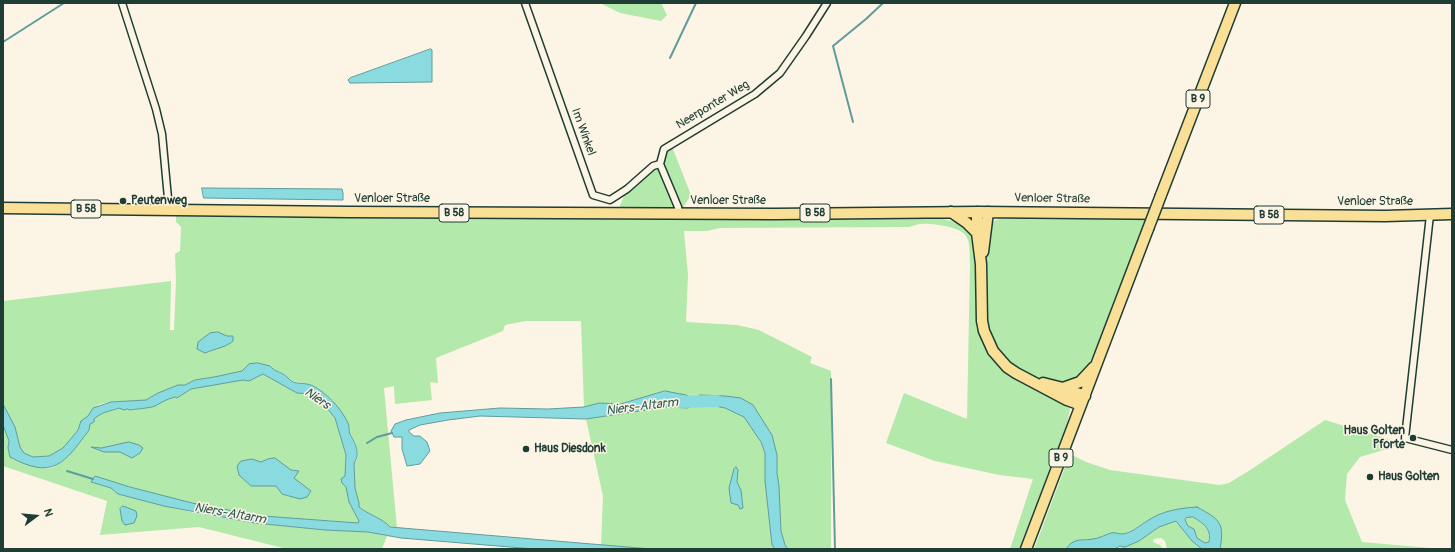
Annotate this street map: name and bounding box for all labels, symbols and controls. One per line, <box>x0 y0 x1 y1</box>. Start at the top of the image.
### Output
street label: Neerponter Weg <box>674 78 752 132</box>
road number: B 9 <box>1186 90 1210 108</box>
street label: Im Winkel <box>568 106 598 158</box>
street label: Venloer Straße <box>1014 191 1090 207</box>
street label: Venloer Straße <box>354 192 430 206</box>
place label: Peutenweg <box>131 194 187 208</box>
street label: Venloer Straße <box>690 194 766 208</box>
street label: Venloer Straße <box>1337 195 1413 209</box>
marker: Peutenweg <box>118 196 128 206</box>
road number: B 58 <box>71 200 101 218</box>
road number: B 58 <box>439 204 469 222</box>
road number: B 58 <box>800 204 830 222</box>
road number: B 58 <box>1254 206 1284 224</box>
water label: Niers <box>301 385 333 413</box>
water label: Niers-Altarm <box>605 395 679 419</box>
place label: Haus Golten Pforte <box>1344 424 1405 452</box>
marker: Haus Golten Pforte <box>1408 433 1418 443</box>
place label: Haus Diesdonk <box>534 442 606 456</box>
marker: Haus Diesdonk <box>521 444 531 454</box>
road number: B 9 <box>1049 449 1073 467</box>
place label: Haus Golten <box>1378 470 1439 484</box>
marker: Haus Golten <box>1365 472 1375 482</box>
north arrow <box>16 496 56 536</box>
water label: Niers-Altarm <box>193 500 267 528</box>
text: N <box>41 507 55 518</box>

